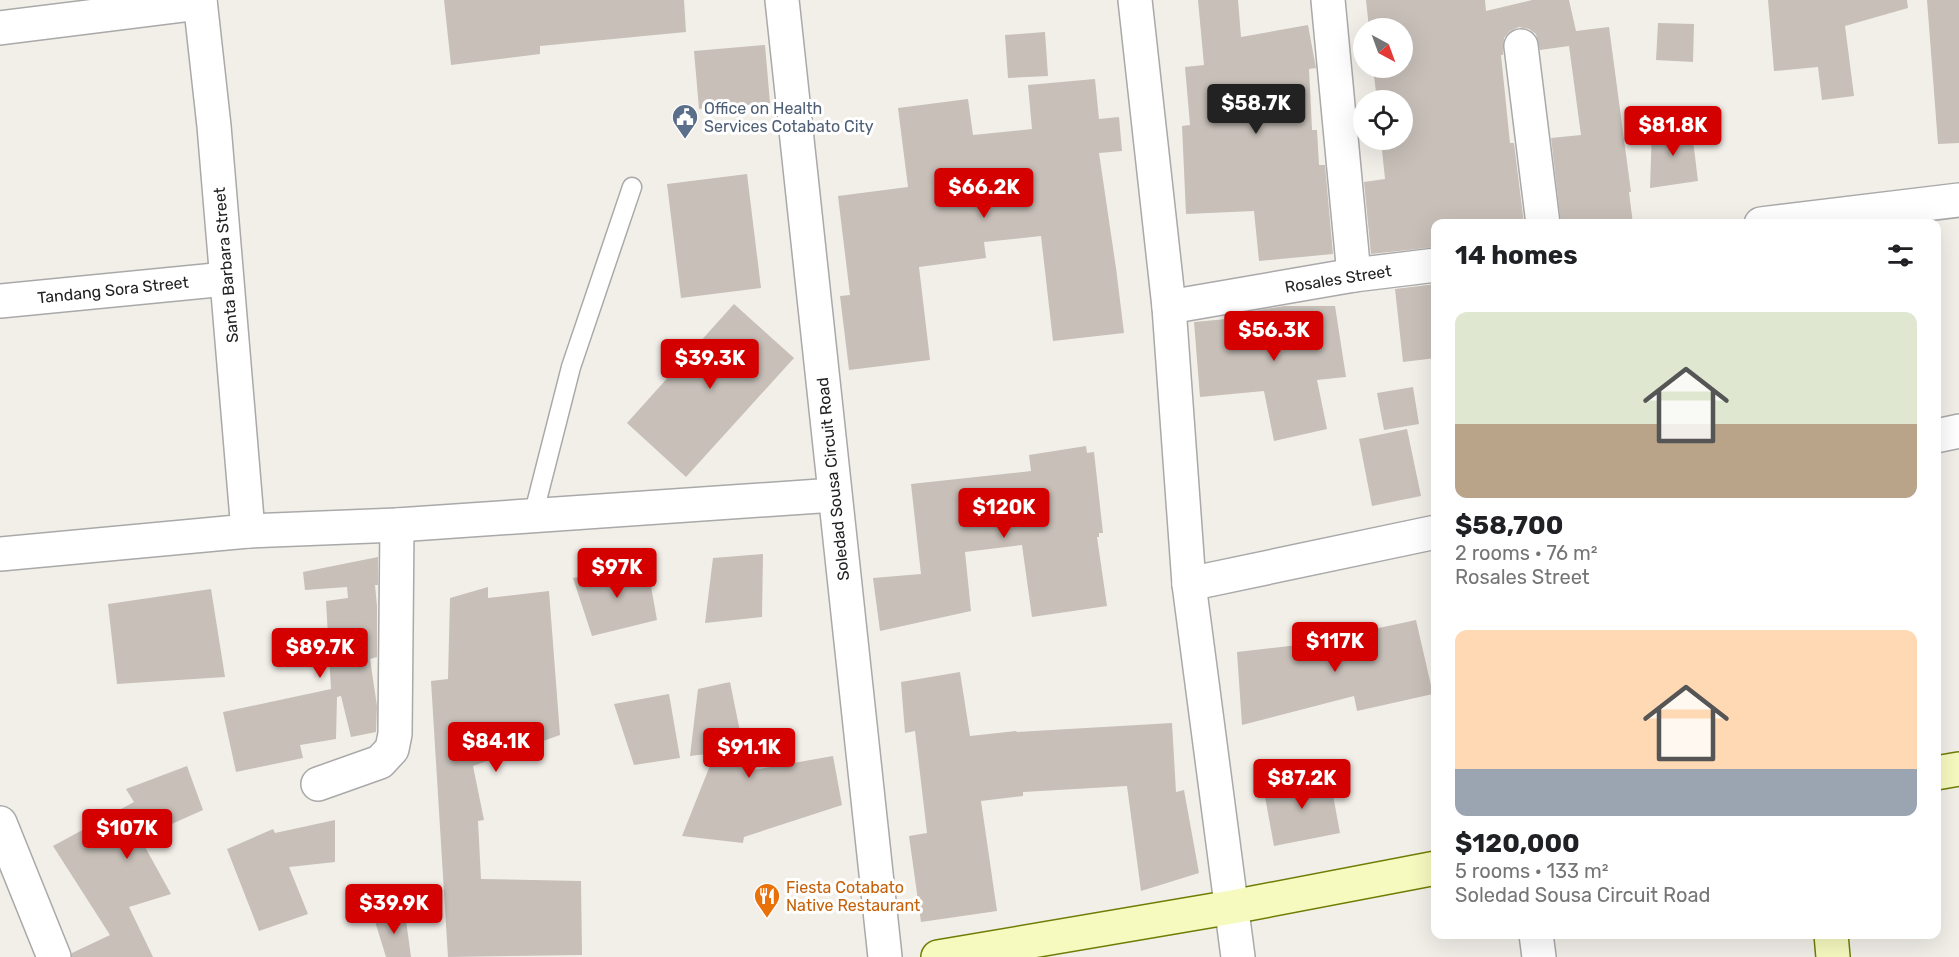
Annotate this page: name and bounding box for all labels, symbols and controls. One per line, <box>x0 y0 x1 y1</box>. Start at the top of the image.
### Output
north arrow <box>1353 18 1413 78</box>
map controls <box>1353 18 1413 150</box>
pin: $58.7K <box>1207 84 1305 135</box>
button: locate <box>1353 90 1413 150</box>
text: $58.7K <box>1221 91 1291 115</box>
place label: Office on Health Services Cotabato City <box>704 99 874 136</box>
public building icon: Office on Health Services Cotabato City <box>670 102 700 140</box>
pin: $81.8K <box>1624 106 1722 157</box>
text: $81.8K <box>1638 113 1708 137</box>
pin: $66.2K <box>935 168 1033 219</box>
text: $66.2K <box>948 175 1020 199</box>
street label: Santa Barbara Street <box>210 186 242 344</box>
icon: filters <box>1884 239 1917 272</box>
text: 14 homes <box>1455 240 1578 271</box>
street label: Rosales Street <box>1283 261 1393 297</box>
street label: Tandang Sora Street <box>36 273 190 307</box>
pin: $56.3K <box>1225 311 1323 362</box>
text: $56.3K <box>1238 318 1310 342</box>
pin: $39.3K <box>661 339 759 390</box>
text: $39.3K <box>675 346 745 370</box>
icon: home <box>1632 351 1740 459</box>
street label: Soledad Sousa Circuit Road <box>813 376 853 582</box>
pin: $120K <box>962 488 1046 539</box>
text: $120K <box>972 495 1036 519</box>
text: $58,700 <box>1455 510 1563 541</box>
text: 2 rooms · 76 m² <box>1455 541 1598 565</box>
pin: $97K <box>581 548 653 599</box>
text: $97K <box>592 555 642 579</box>
text: Rosales Street <box>1455 565 1590 589</box>
pin: $117K <box>1293 622 1377 673</box>
pin: $89.7K <box>271 628 369 679</box>
text: $117K <box>1306 629 1364 653</box>
text: $89.7K <box>286 635 354 659</box>
icon: home <box>1632 669 1740 777</box>
pin: $84.1K <box>447 722 545 773</box>
pin: $91.1K <box>700 728 798 779</box>
text: $84.1K <box>462 729 530 753</box>
text: $91.1K <box>717 735 781 759</box>
pin: $87.2K <box>1253 759 1351 810</box>
text: $87.2K <box>1267 766 1337 790</box>
pin: $107K <box>85 809 169 860</box>
text: $107K <box>96 816 158 840</box>
text: $120,000 <box>1455 828 1580 859</box>
text: 5 rooms · 133 m² <box>1455 859 1609 883</box>
place label: Fiesta Cotabato Native Restaurant <box>786 878 920 915</box>
restaurant icon: Fiesta Cotabato Native Restaurant <box>752 881 782 919</box>
text: Soledad Sousa Circuit Road <box>1455 883 1710 907</box>
pin: $39.9K <box>345 884 443 935</box>
text: $39.9K <box>359 891 429 915</box>

